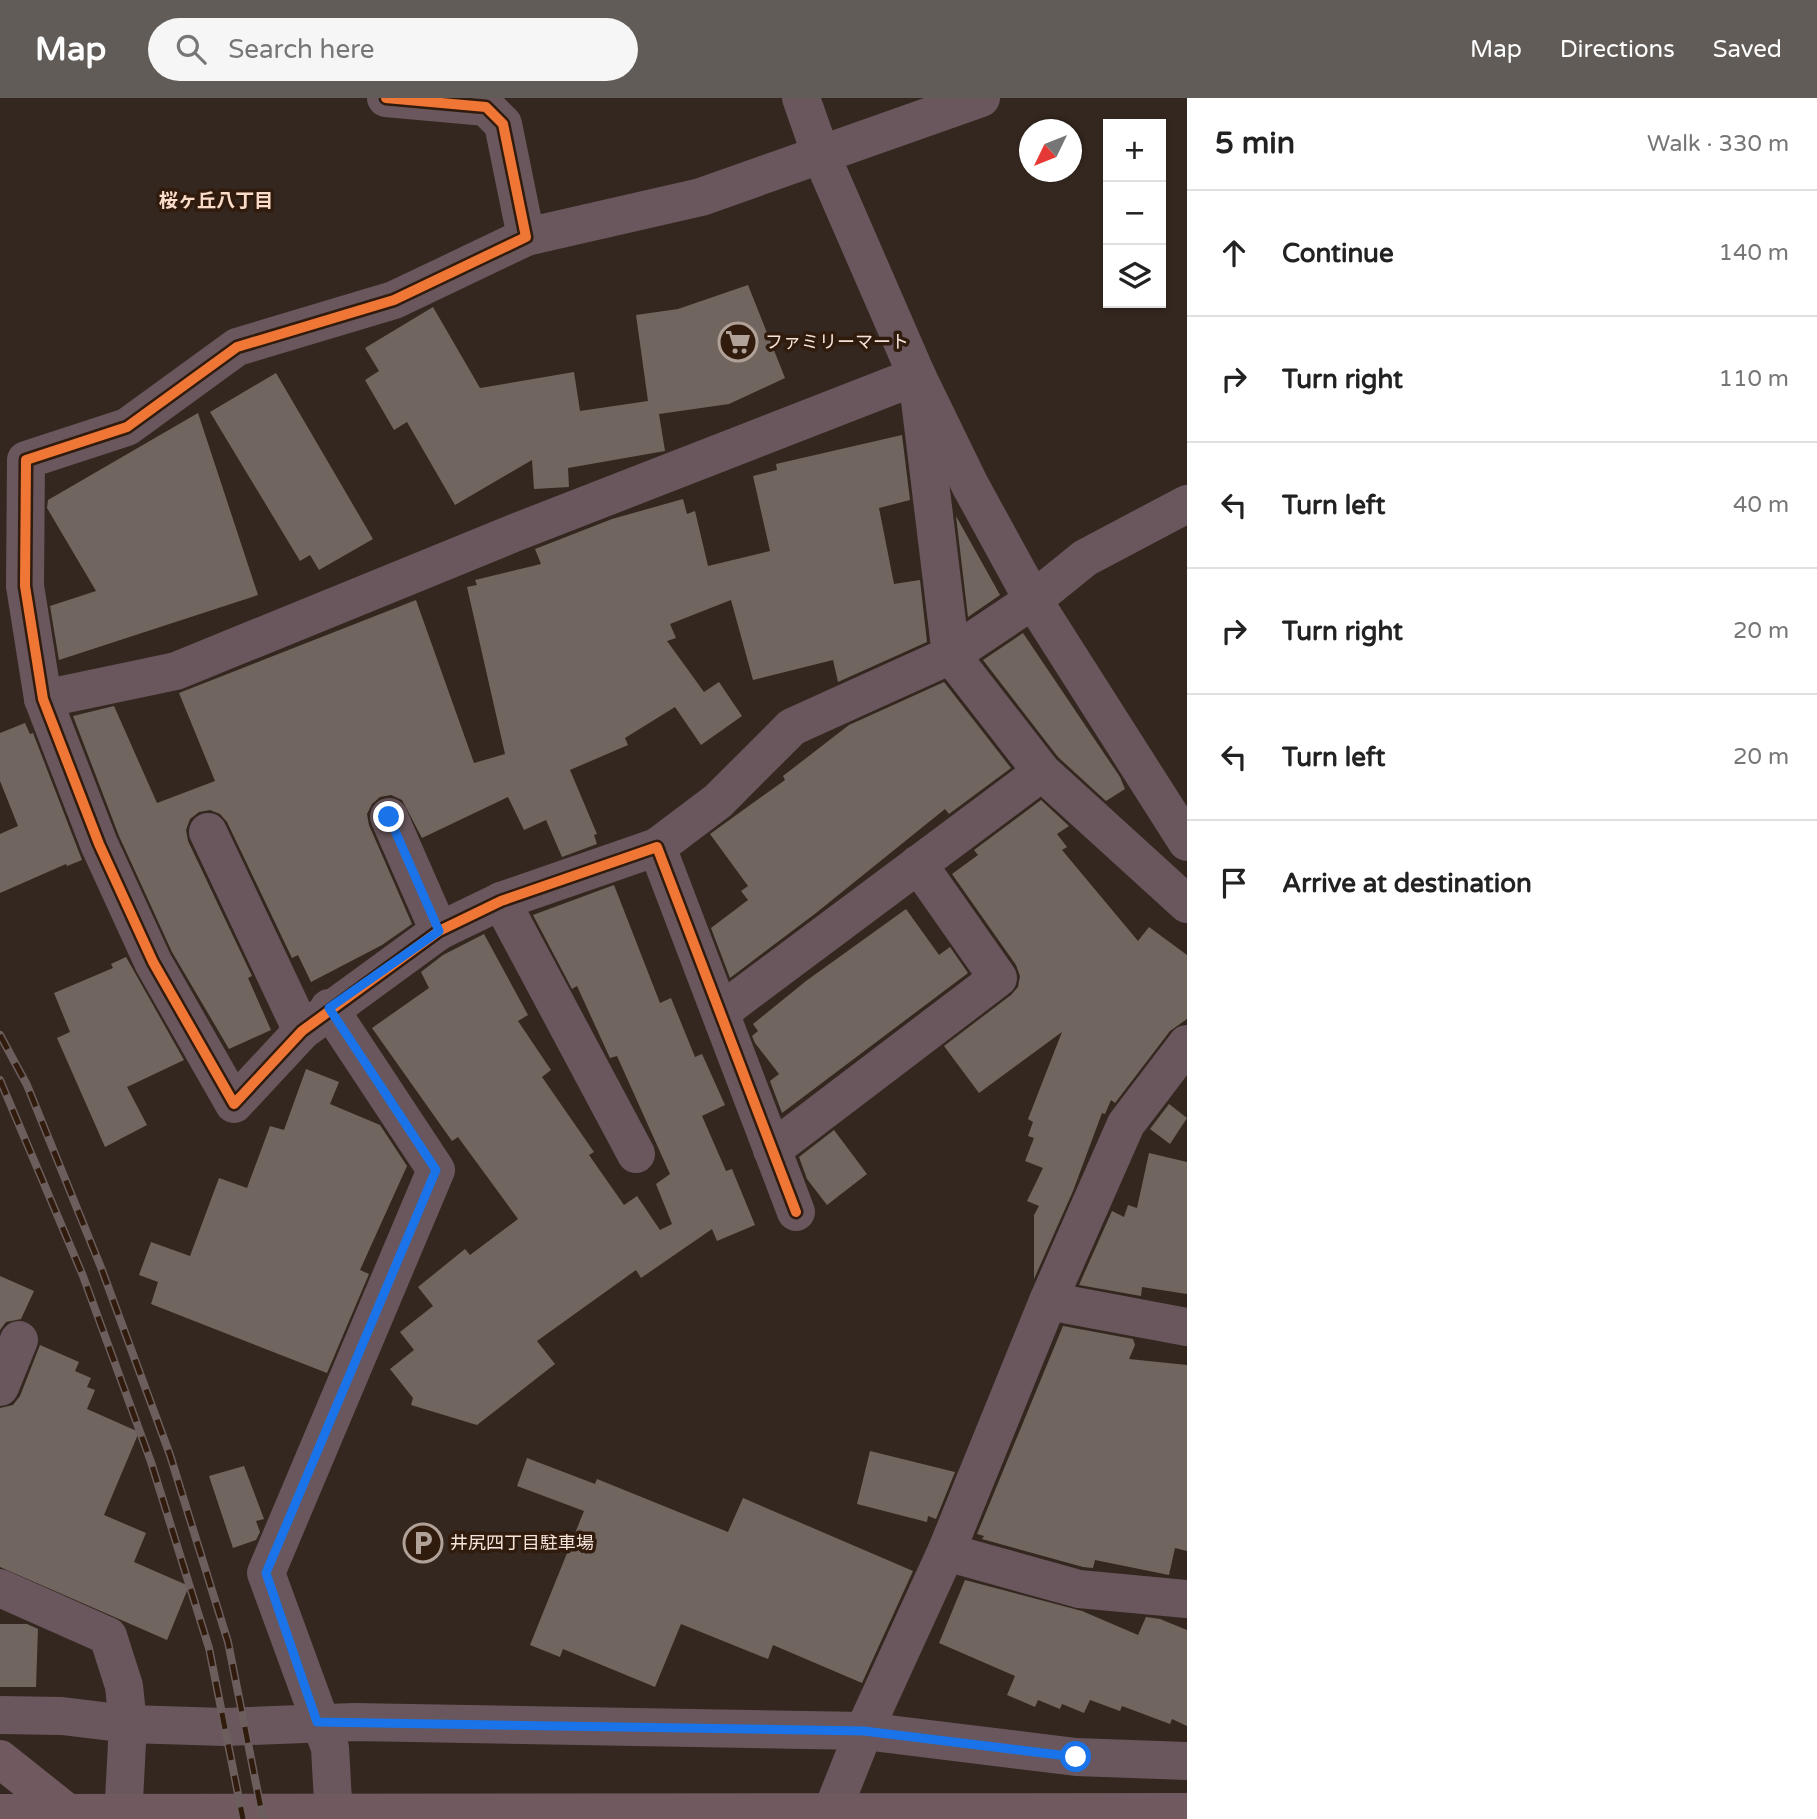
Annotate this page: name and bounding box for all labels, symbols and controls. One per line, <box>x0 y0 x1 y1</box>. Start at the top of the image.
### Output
search box <box>148 18 638 81</box>
text: Map <box>35 30 106 69</box>
icon: search <box>172 30 210 68</box>
text: Search here <box>228 34 374 65</box>
text: Map <box>1470 35 1522 64</box>
text: Directions <box>1560 35 1675 64</box>
text: Saved <box>1713 35 1782 64</box>
north arrow <box>1019 119 1082 182</box>
map controls <box>1103 119 1166 308</box>
button: + <box>1103 119 1166 182</box>
text: 5 min <box>1215 125 1295 162</box>
text: Walk · 330 m <box>1647 130 1789 158</box>
button: − <box>1103 182 1166 245</box>
district label: 桜ヶ丘八丁目 <box>159 190 273 212</box>
icon: ahead <box>1215 234 1253 272</box>
text: Continue <box>1282 238 1394 269</box>
text: 140 m <box>1719 239 1789 267</box>
button: layers <box>1103 245 1166 308</box>
supermarket icon: ファミリーマート <box>717 321 759 363</box>
place label: ファミリーマート <box>765 331 909 353</box>
icon: right <box>1215 360 1253 398</box>
text: Turn right <box>1282 364 1403 395</box>
text: 110 m <box>1719 365 1789 393</box>
icon: left <box>1215 486 1253 524</box>
text: Turn left <box>1282 490 1385 521</box>
text: 40 m <box>1733 491 1789 519</box>
icon: right <box>1215 612 1253 650</box>
text: Turn right <box>1282 616 1403 647</box>
text: 20 m <box>1733 617 1789 645</box>
icon: left <box>1215 738 1253 776</box>
text: Turn left <box>1282 742 1385 773</box>
text: 20 m <box>1733 743 1789 771</box>
route end <box>373 801 404 832</box>
icon: arrive <box>1215 864 1253 902</box>
text: Arrive at destination <box>1282 868 1532 899</box>
parking icon: 井尻四丁目駐車場 <box>402 1522 444 1564</box>
place label: 井尻四丁目駐車場 <box>450 1532 594 1554</box>
route start <box>1060 1741 1091 1772</box>

